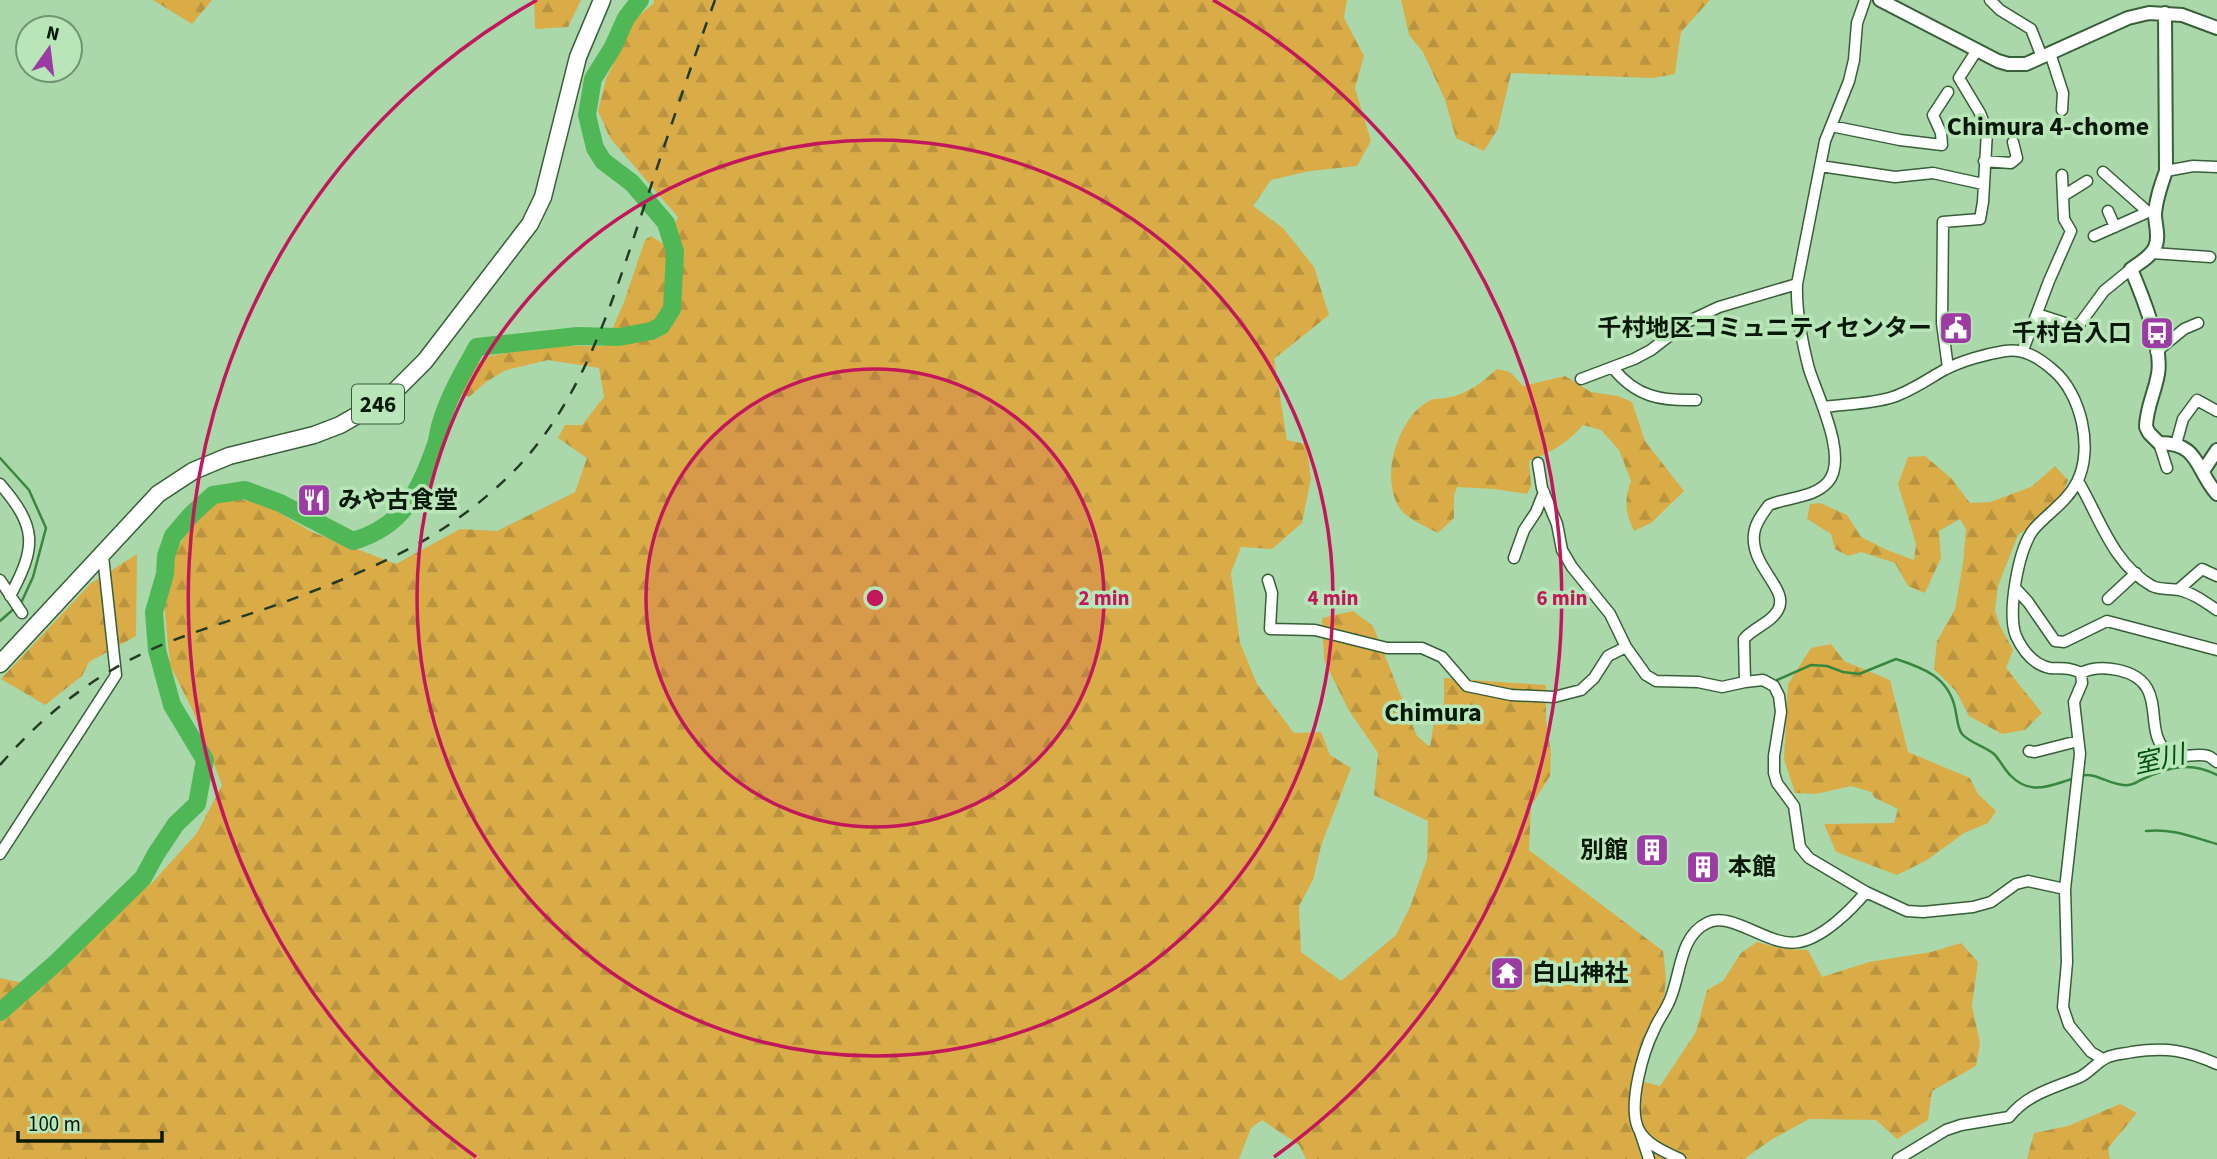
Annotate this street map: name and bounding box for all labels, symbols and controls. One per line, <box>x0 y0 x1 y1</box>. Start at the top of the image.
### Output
north arrow <box>14 14 84 84</box>
text: N <box>43 19 62 49</box>
district label: Chimura 4-chome <box>1947 108 2149 145</box>
public building icon: 千村地区コミュニティセンター <box>1937 309 1975 347</box>
place label: 千村地区コミュニティセンター <box>1597 311 1932 346</box>
bus stop icon: 千村台入口 <box>2138 314 2176 352</box>
place label: 千村台入口 <box>2012 316 2132 351</box>
road number: 246 <box>352 384 404 424</box>
restaurant icon: みや古食堂 <box>295 481 333 519</box>
place label: みや古食堂 <box>338 483 458 518</box>
text: 2 min <box>1078 583 1130 613</box>
text: 4 min <box>1307 583 1359 613</box>
text: 6 min <box>1536 583 1588 613</box>
centre of rings <box>863 586 887 610</box>
district label: Chimura <box>1384 694 1482 731</box>
water label: 室川 <box>2130 735 2192 783</box>
building icon: 別館 <box>1633 831 1671 869</box>
place label: 別館 <box>1580 833 1628 868</box>
building icon: 本館 <box>1684 848 1722 886</box>
place label: 本館 <box>1728 850 1776 885</box>
temple icon: 白山神社 <box>1488 954 1526 992</box>
place label: 白山神社 <box>1532 956 1628 991</box>
scale bar <box>18 1100 161 1144</box>
text: 100 m <box>28 1109 81 1139</box>

